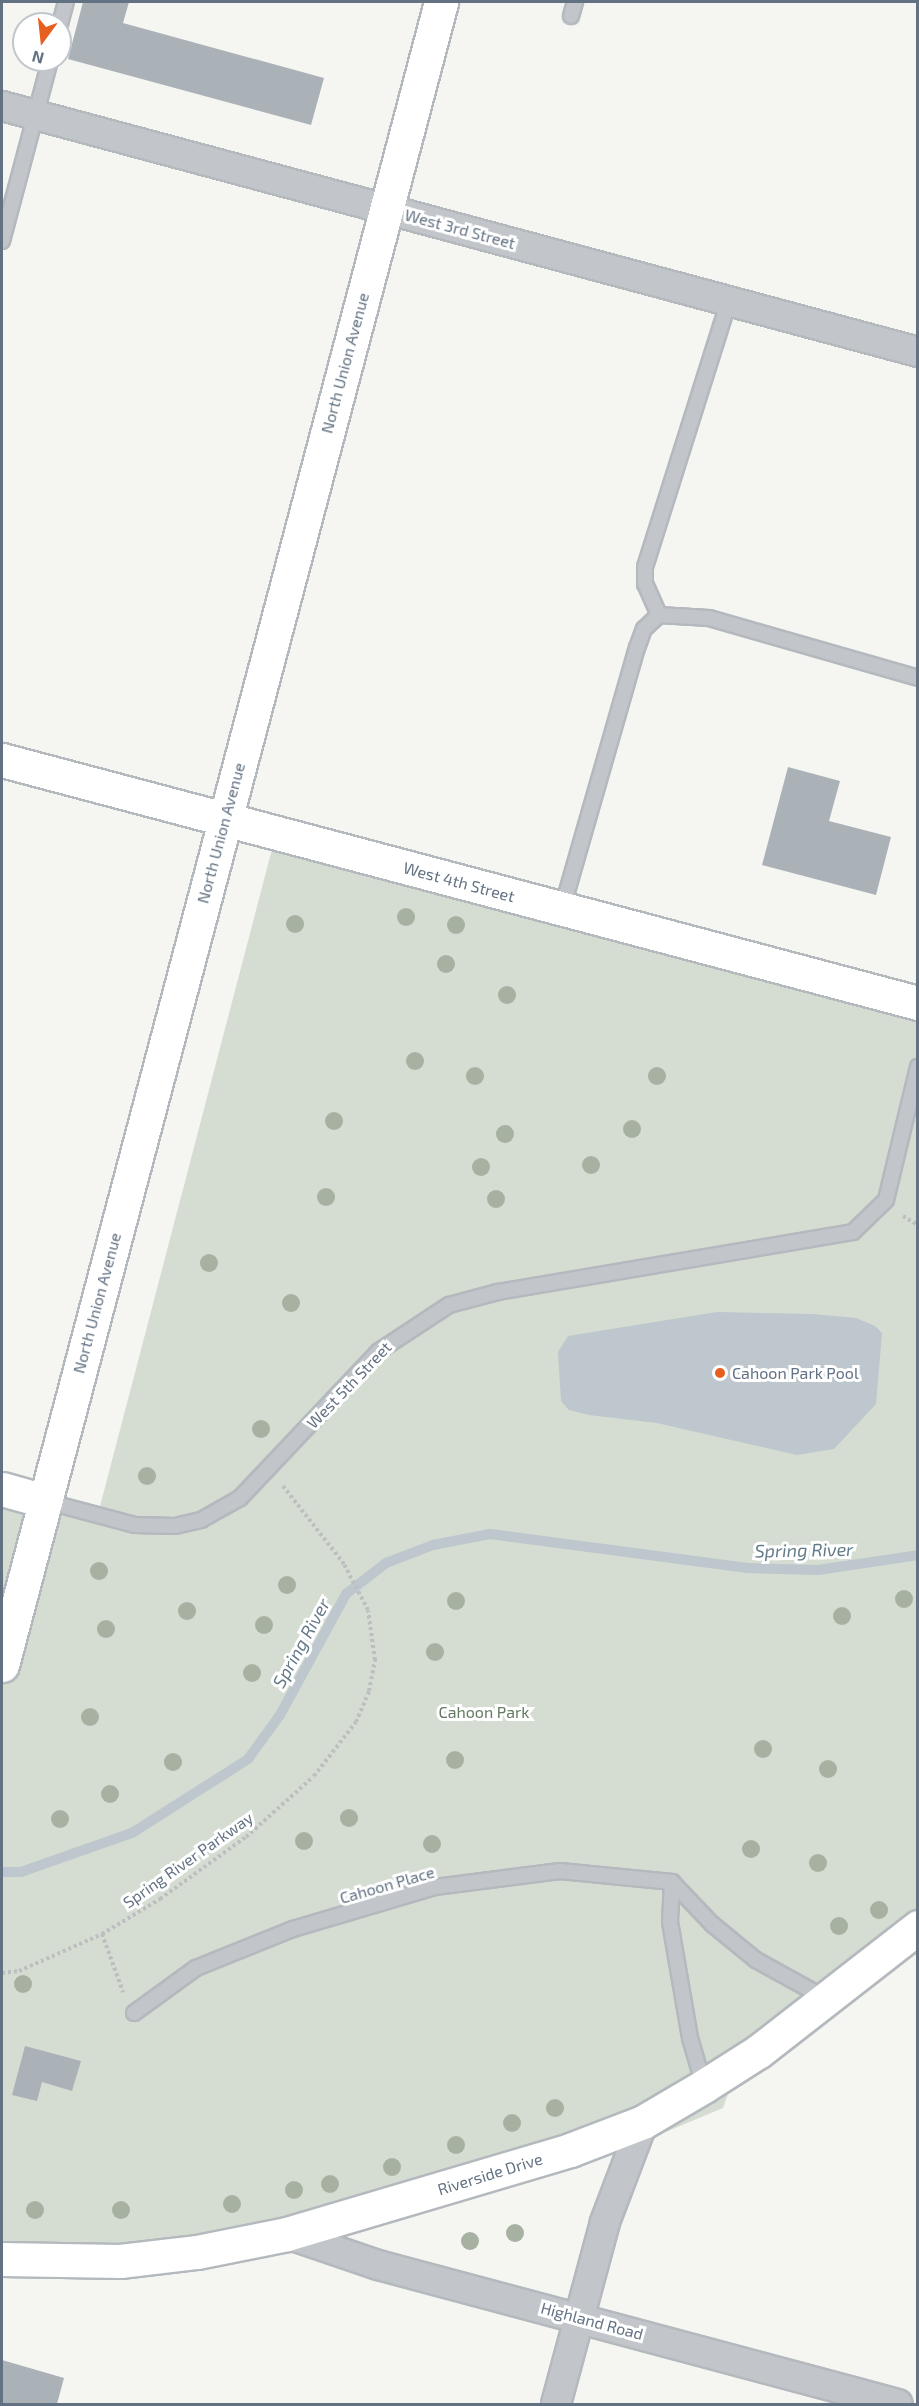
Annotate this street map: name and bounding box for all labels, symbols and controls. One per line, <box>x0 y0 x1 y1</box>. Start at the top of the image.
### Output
north arrow <box>12 12 72 72</box>
text: N <box>30 47 46 69</box>
street label: West 3rd Street <box>403 205 517 253</box>
street label: North Union Avenue <box>317 290 373 436</box>
street label: North Union Avenue <box>193 760 249 906</box>
street label: West 4th Street <box>401 858 517 906</box>
street label: North Union Avenue <box>69 1230 125 1376</box>
street label: West 5th Street <box>303 1338 395 1432</box>
place label: Cahoon Park Pool <box>732 1363 859 1383</box>
marker: Cahoon Park Pool <box>713 1366 727 1380</box>
water label: Spring River <box>754 1538 854 1562</box>
water label: Spring River <box>268 1595 334 1691</box>
park label: Cahoon Park <box>439 1702 529 1722</box>
street label: Spring River Parkway <box>119 1808 257 1912</box>
street label: Cahoon Place <box>337 1862 437 1908</box>
street label: Riverside Drive <box>435 2149 545 2199</box>
street label: Highland Road <box>539 2298 645 2344</box>

